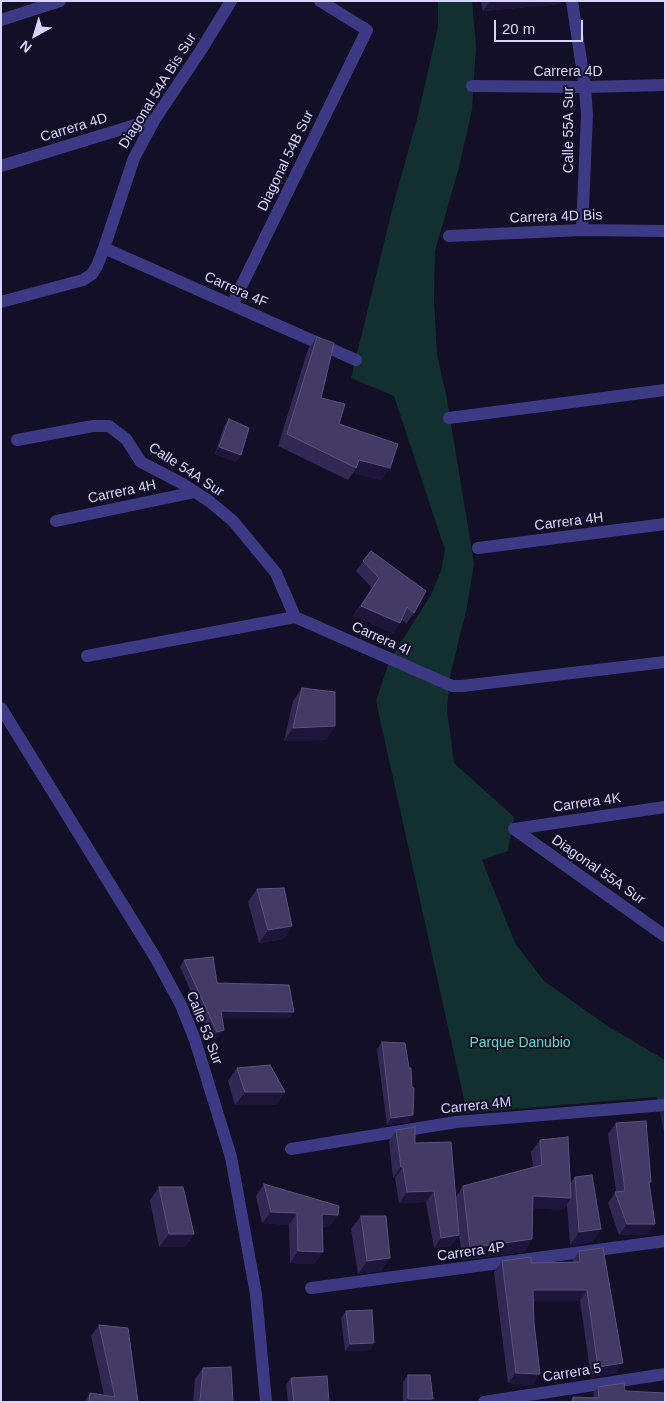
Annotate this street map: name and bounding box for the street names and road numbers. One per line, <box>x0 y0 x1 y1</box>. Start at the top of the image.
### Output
street label: Diagonal 54A Bis Sur <box>116 30 200 152</box>
street label: Carrera 4D <box>533 64 603 80</box>
street label: Calle 55A Sur <box>561 87 577 173</box>
street label: Diagonal 54B Sur <box>254 108 318 214</box>
street label: Carrera 4D <box>38 110 110 146</box>
street label: Carrera 4D Bis <box>509 207 603 227</box>
street label: Carrera 4F <box>202 269 270 311</box>
street label: Calle 54A Sur <box>145 439 227 501</box>
street label: Carrera 4H <box>86 477 158 507</box>
street label: Carrera 4H <box>534 509 604 535</box>
street label: Carrera 4I <box>349 619 413 659</box>
street label: Carrera 4K <box>552 790 622 816</box>
street label: Diagonal 55A Sur <box>548 832 648 908</box>
street label: Calle 53 Sur <box>182 989 226 1067</box>
street label: Carrera 4M <box>440 1094 512 1118</box>
street label: Carrera 4P <box>436 1239 506 1265</box>
street label: Carrera 5 <box>541 1360 603 1386</box>

